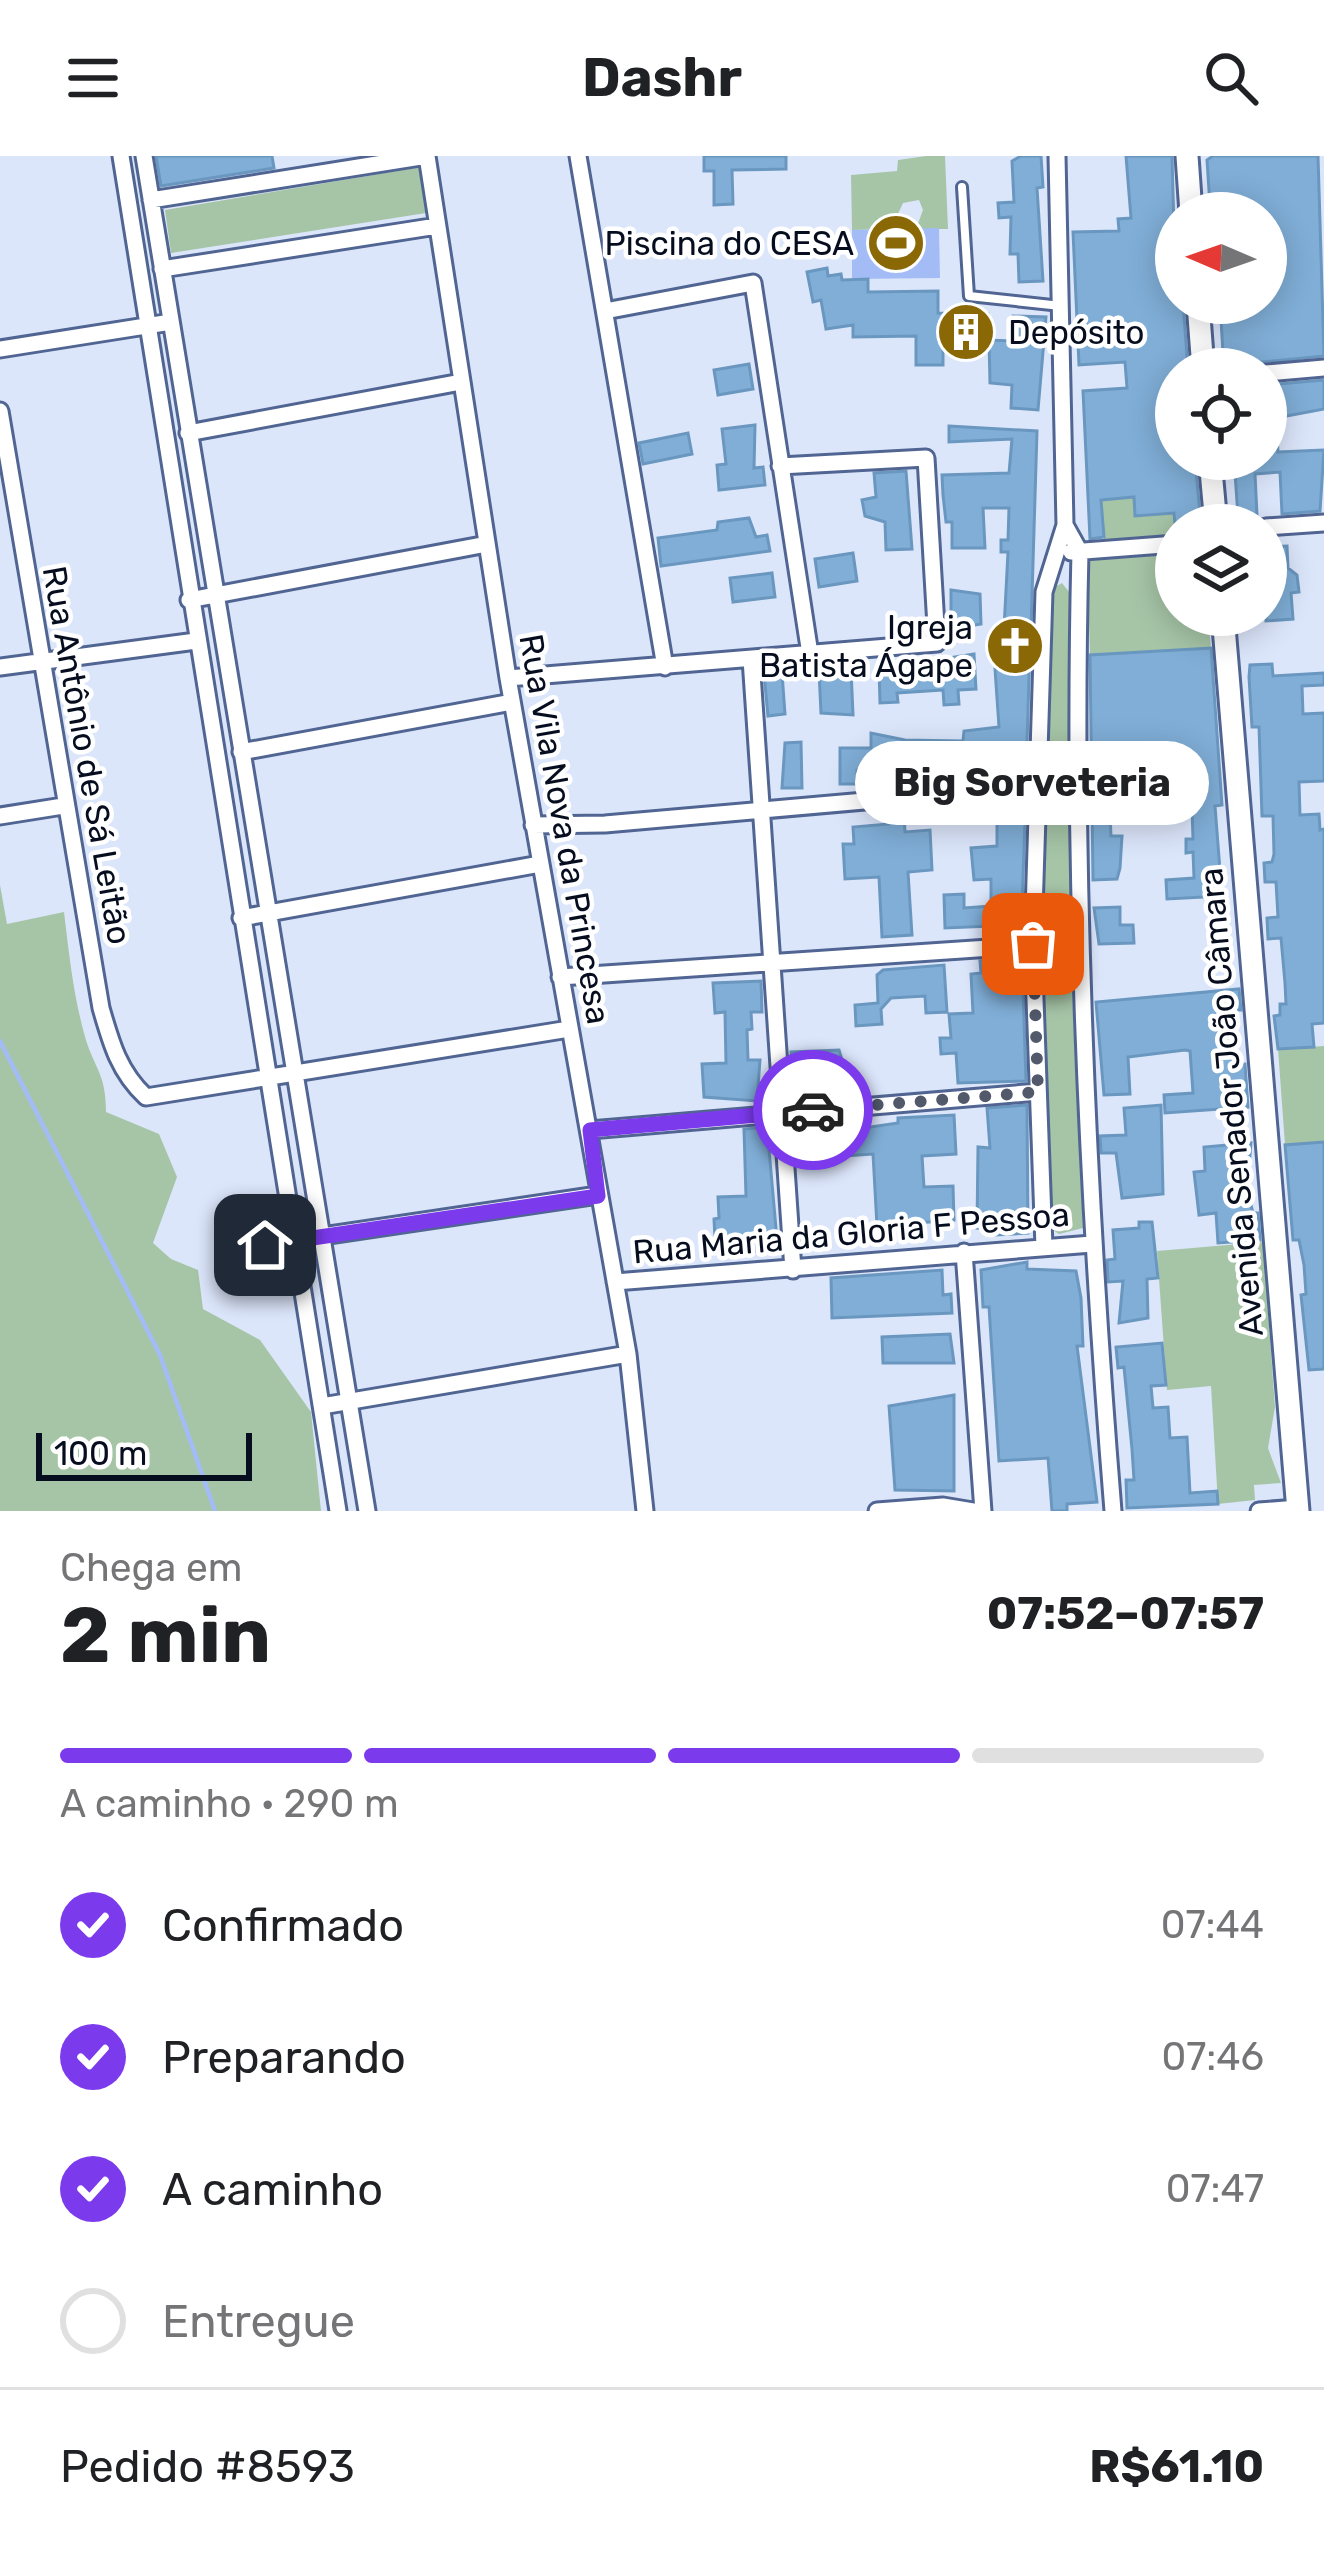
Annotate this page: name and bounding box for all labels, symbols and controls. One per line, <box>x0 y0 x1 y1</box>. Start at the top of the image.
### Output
icon: menu <box>60 45 126 111</box>
icon: search <box>1198 45 1264 111</box>
text: Dashr <box>582 46 742 110</box>
north arrow <box>1155 192 1287 324</box>
map controls <box>1155 192 1287 636</box>
sports icon: Piscina do CESA <box>865 212 927 274</box>
place label: Piscina do CESA <box>605 224 854 263</box>
building icon: Depósito <box>935 301 997 363</box>
place label: Depósito <box>1008 313 1145 352</box>
button: locate <box>1155 348 1287 480</box>
button: layers <box>1155 504 1287 636</box>
street label: Rua Antônio de Sá Leitão <box>35 563 139 947</box>
place label: Igreja Batista Ágape <box>759 608 973 685</box>
church icon: Igreja Batista Ágape <box>984 615 1046 677</box>
street label: Rua Vila Nova da Princesa <box>511 631 619 1027</box>
callout: Big Sorveteria <box>856 740 1210 824</box>
text: Big Sorveteria <box>893 760 1171 806</box>
street label: Avenida Senador João Câmara <box>1191 866 1271 1338</box>
pin <box>982 893 1084 995</box>
icon: bag <box>1000 911 1066 977</box>
courier <box>753 1050 873 1170</box>
icon: car <box>780 1077 846 1143</box>
pin <box>214 1194 316 1296</box>
street label: Rua Maria da Gloria F Pessoa <box>631 1194 1071 1272</box>
icon: home <box>232 1212 298 1278</box>
scale bar <box>36 1427 252 1480</box>
text: 100 m <box>54 1434 147 1473</box>
text: Chega em <box>60 1545 242 1591</box>
text: 07:52–07:57 <box>987 1587 1264 1640</box>
text: 2 min <box>60 1589 271 1682</box>
text: A caminho · 290 m <box>60 1781 399 1827</box>
icon: check <box>60 1892 126 1958</box>
text: Confirmado <box>162 1899 404 1952</box>
text: 07:44 <box>1161 1902 1264 1948</box>
icon: check <box>60 2024 126 2090</box>
text: Preparando <box>162 2031 406 2084</box>
text: 07:46 <box>1162 2034 1264 2080</box>
icon: check <box>60 2156 126 2222</box>
text: A caminho <box>162 2163 383 2216</box>
text: 07:47 <box>1166 2166 1264 2212</box>
text: Entregue <box>162 2295 355 2348</box>
text: Pedido #8593 <box>60 2440 355 2493</box>
text: R$61.10 <box>1089 2440 1264 2493</box>

